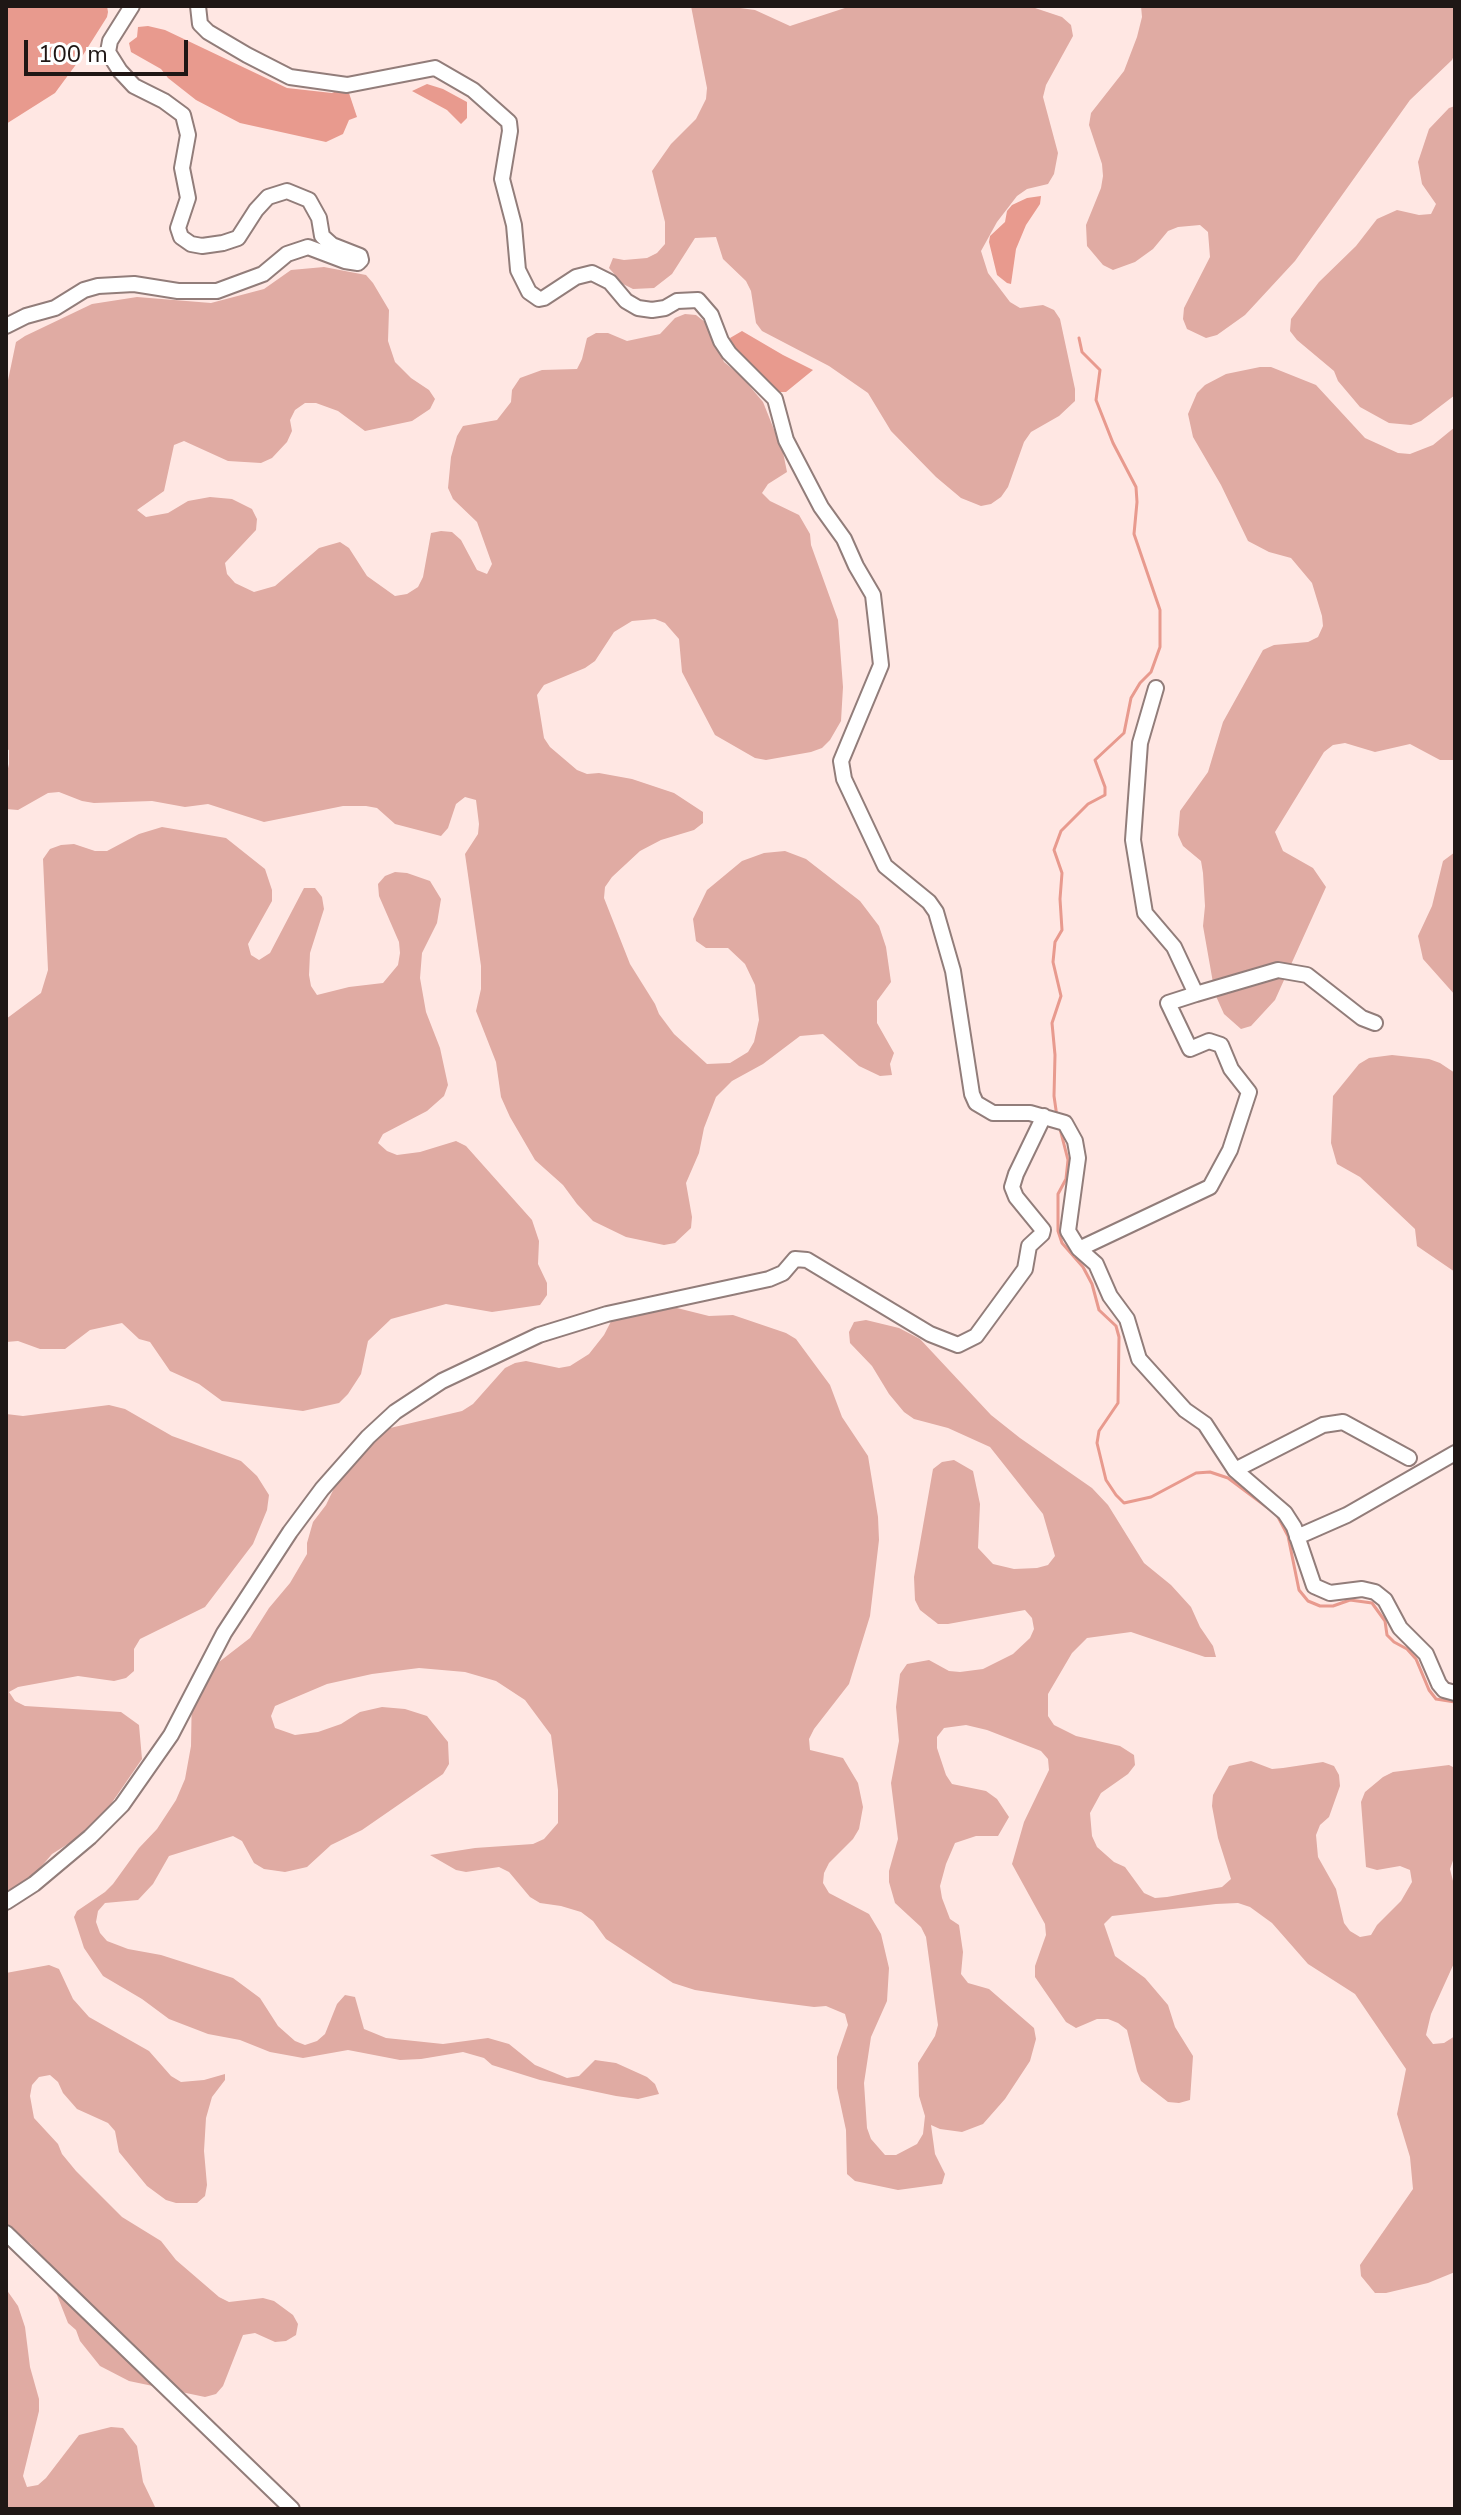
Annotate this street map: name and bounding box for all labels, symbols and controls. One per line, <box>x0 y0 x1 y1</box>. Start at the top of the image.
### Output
scale bar <box>28 24 192 74</box>
text: 100 m <box>38 38 108 70</box>

